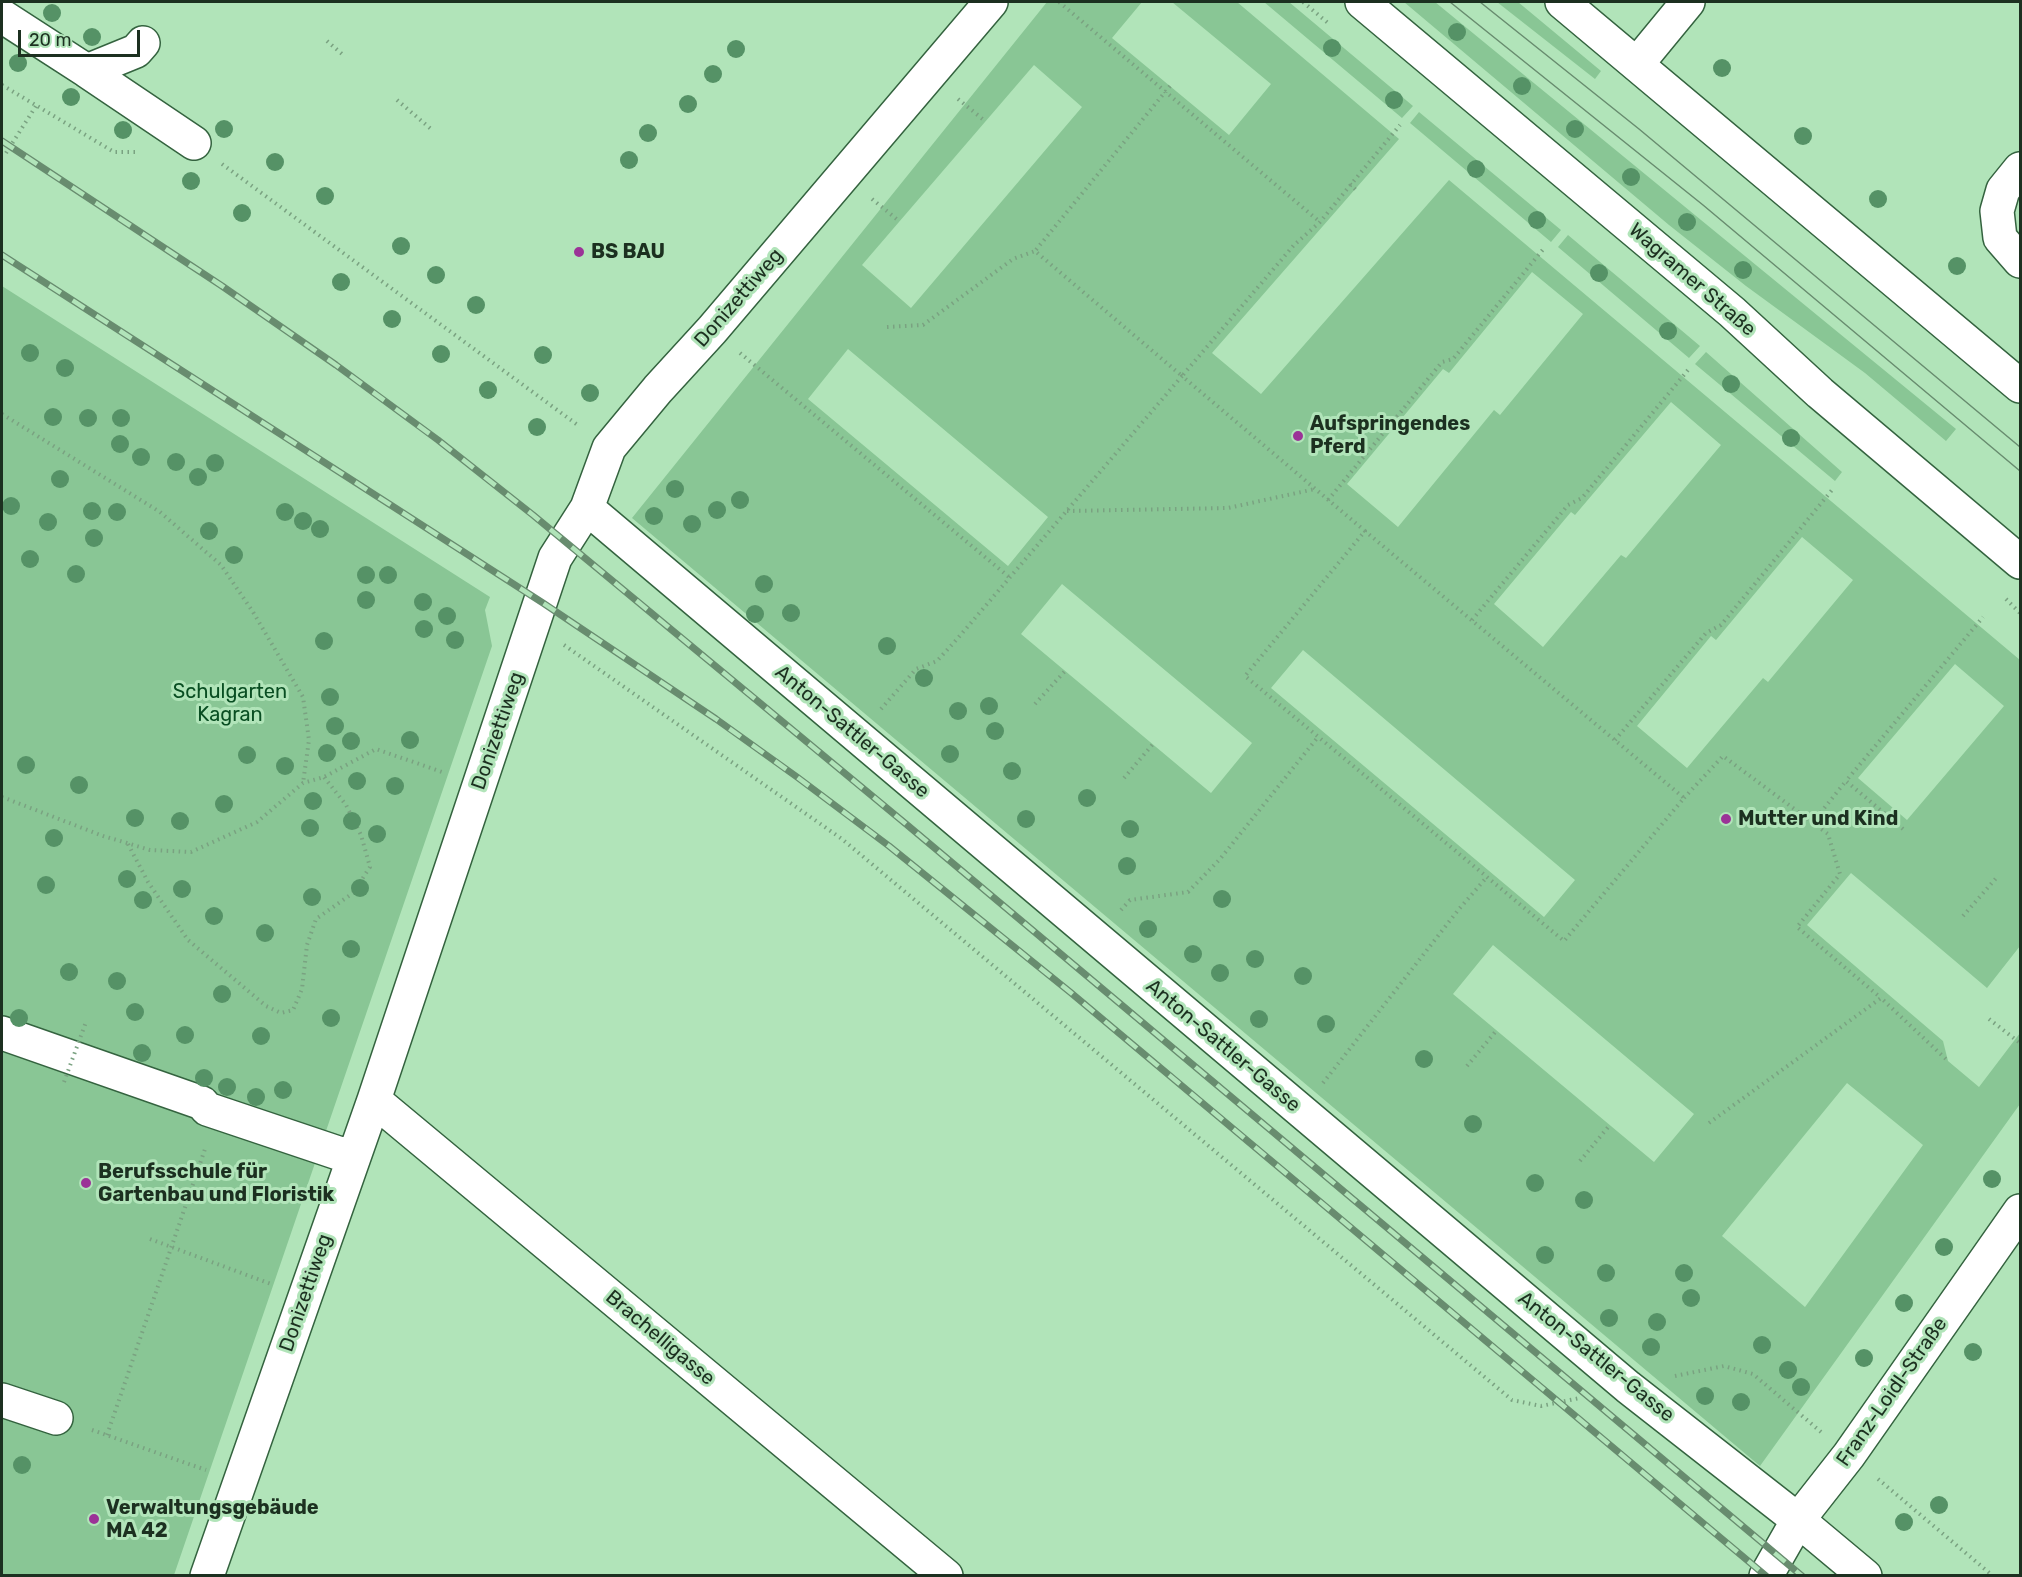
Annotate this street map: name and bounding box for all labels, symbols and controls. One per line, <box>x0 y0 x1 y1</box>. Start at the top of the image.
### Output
scale bar <box>21 18 142 56</box>
text: 20 m <box>29 29 71 51</box>
street label: Wagramer Straße <box>1624 218 1760 342</box>
place label: BS BAU <box>591 240 665 264</box>
street label: Donizettiweg <box>690 244 788 352</box>
marker: BS BAU <box>572 245 586 259</box>
place label: Aufspringendes Pferd <box>1310 412 1470 459</box>
marker: Aufspringendes Pferd <box>1291 429 1305 443</box>
street label: Anton-Sattler-Gasse <box>770 660 934 804</box>
street label: Donizettiweg <box>467 669 529 793</box>
park label: Schulgarten Kagran <box>173 680 287 727</box>
place label: Mutter und Kind <box>1738 807 1898 831</box>
marker: Mutter und Kind <box>1719 812 1733 826</box>
street label: Anton-Sattler-Gasse <box>1141 974 1305 1118</box>
place label: Berufsschule für Gartenbau und Floristik <box>98 1160 334 1207</box>
marker: Berufsschule für Gartenbau und Floristik <box>79 1176 93 1190</box>
street label: Donizettiweg <box>275 1231 337 1355</box>
street label: Brachelligasse <box>600 1285 720 1391</box>
street label: Anton-Sattler-Gasse <box>1513 1287 1679 1427</box>
street label: Franz-Loidl-Straße <box>1832 1313 1952 1471</box>
place label: Verwaltungsgebäude MA 42 <box>106 1496 319 1543</box>
marker: Verwaltungsgebäude MA 42 <box>87 1512 101 1526</box>

